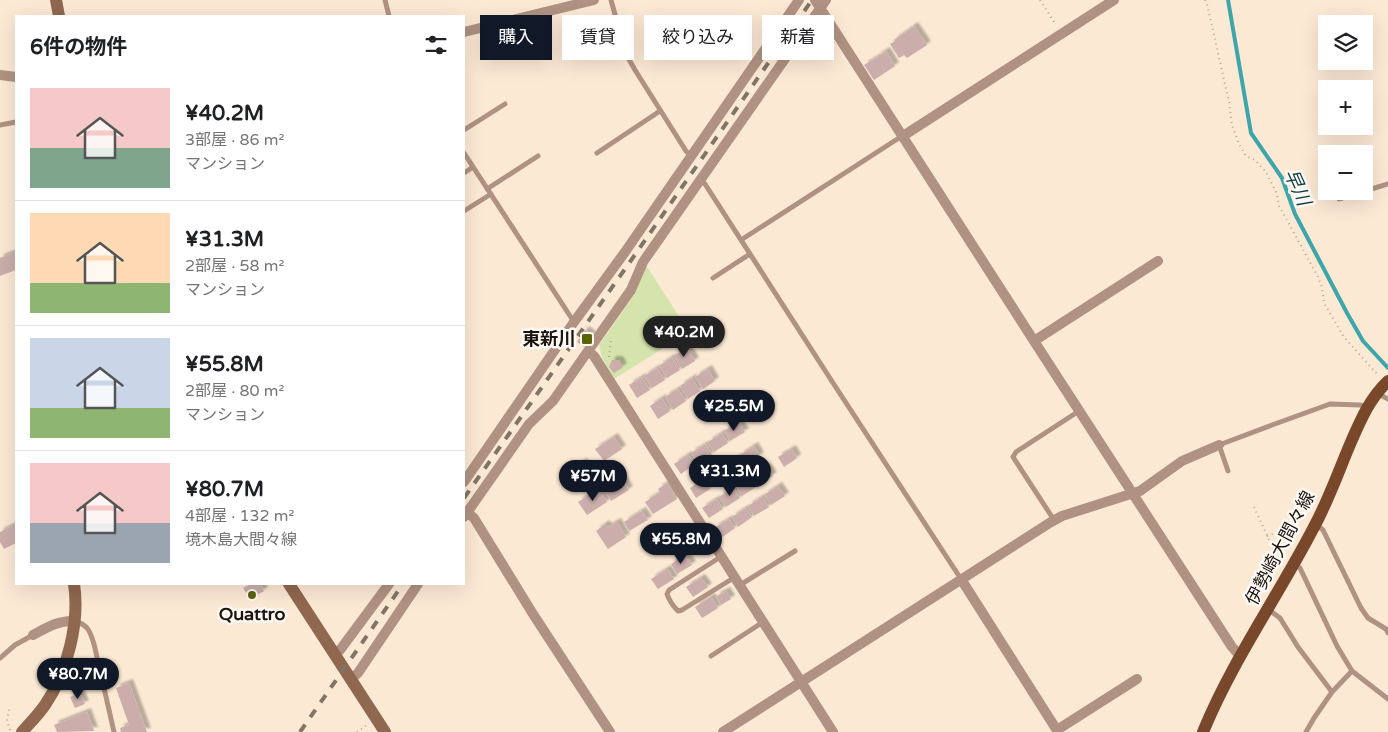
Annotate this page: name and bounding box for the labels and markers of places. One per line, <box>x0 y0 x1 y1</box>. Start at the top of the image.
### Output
pin: ¥40.2M <box>643 316 725 358</box>
place label: 東新川 <box>522 328 576 350</box>
marker: 東新川 <box>580 332 594 346</box>
pin: ¥25.5M <box>693 390 775 432</box>
pin: ¥31.3M <box>689 454 771 497</box>
pin: ¥57M <box>563 460 623 502</box>
pin: ¥55.8M <box>640 522 722 565</box>
marker: Quattro <box>246 589 258 601</box>
place label: Quattro <box>219 603 285 625</box>
pin: ¥80.7M <box>37 658 119 700</box>

